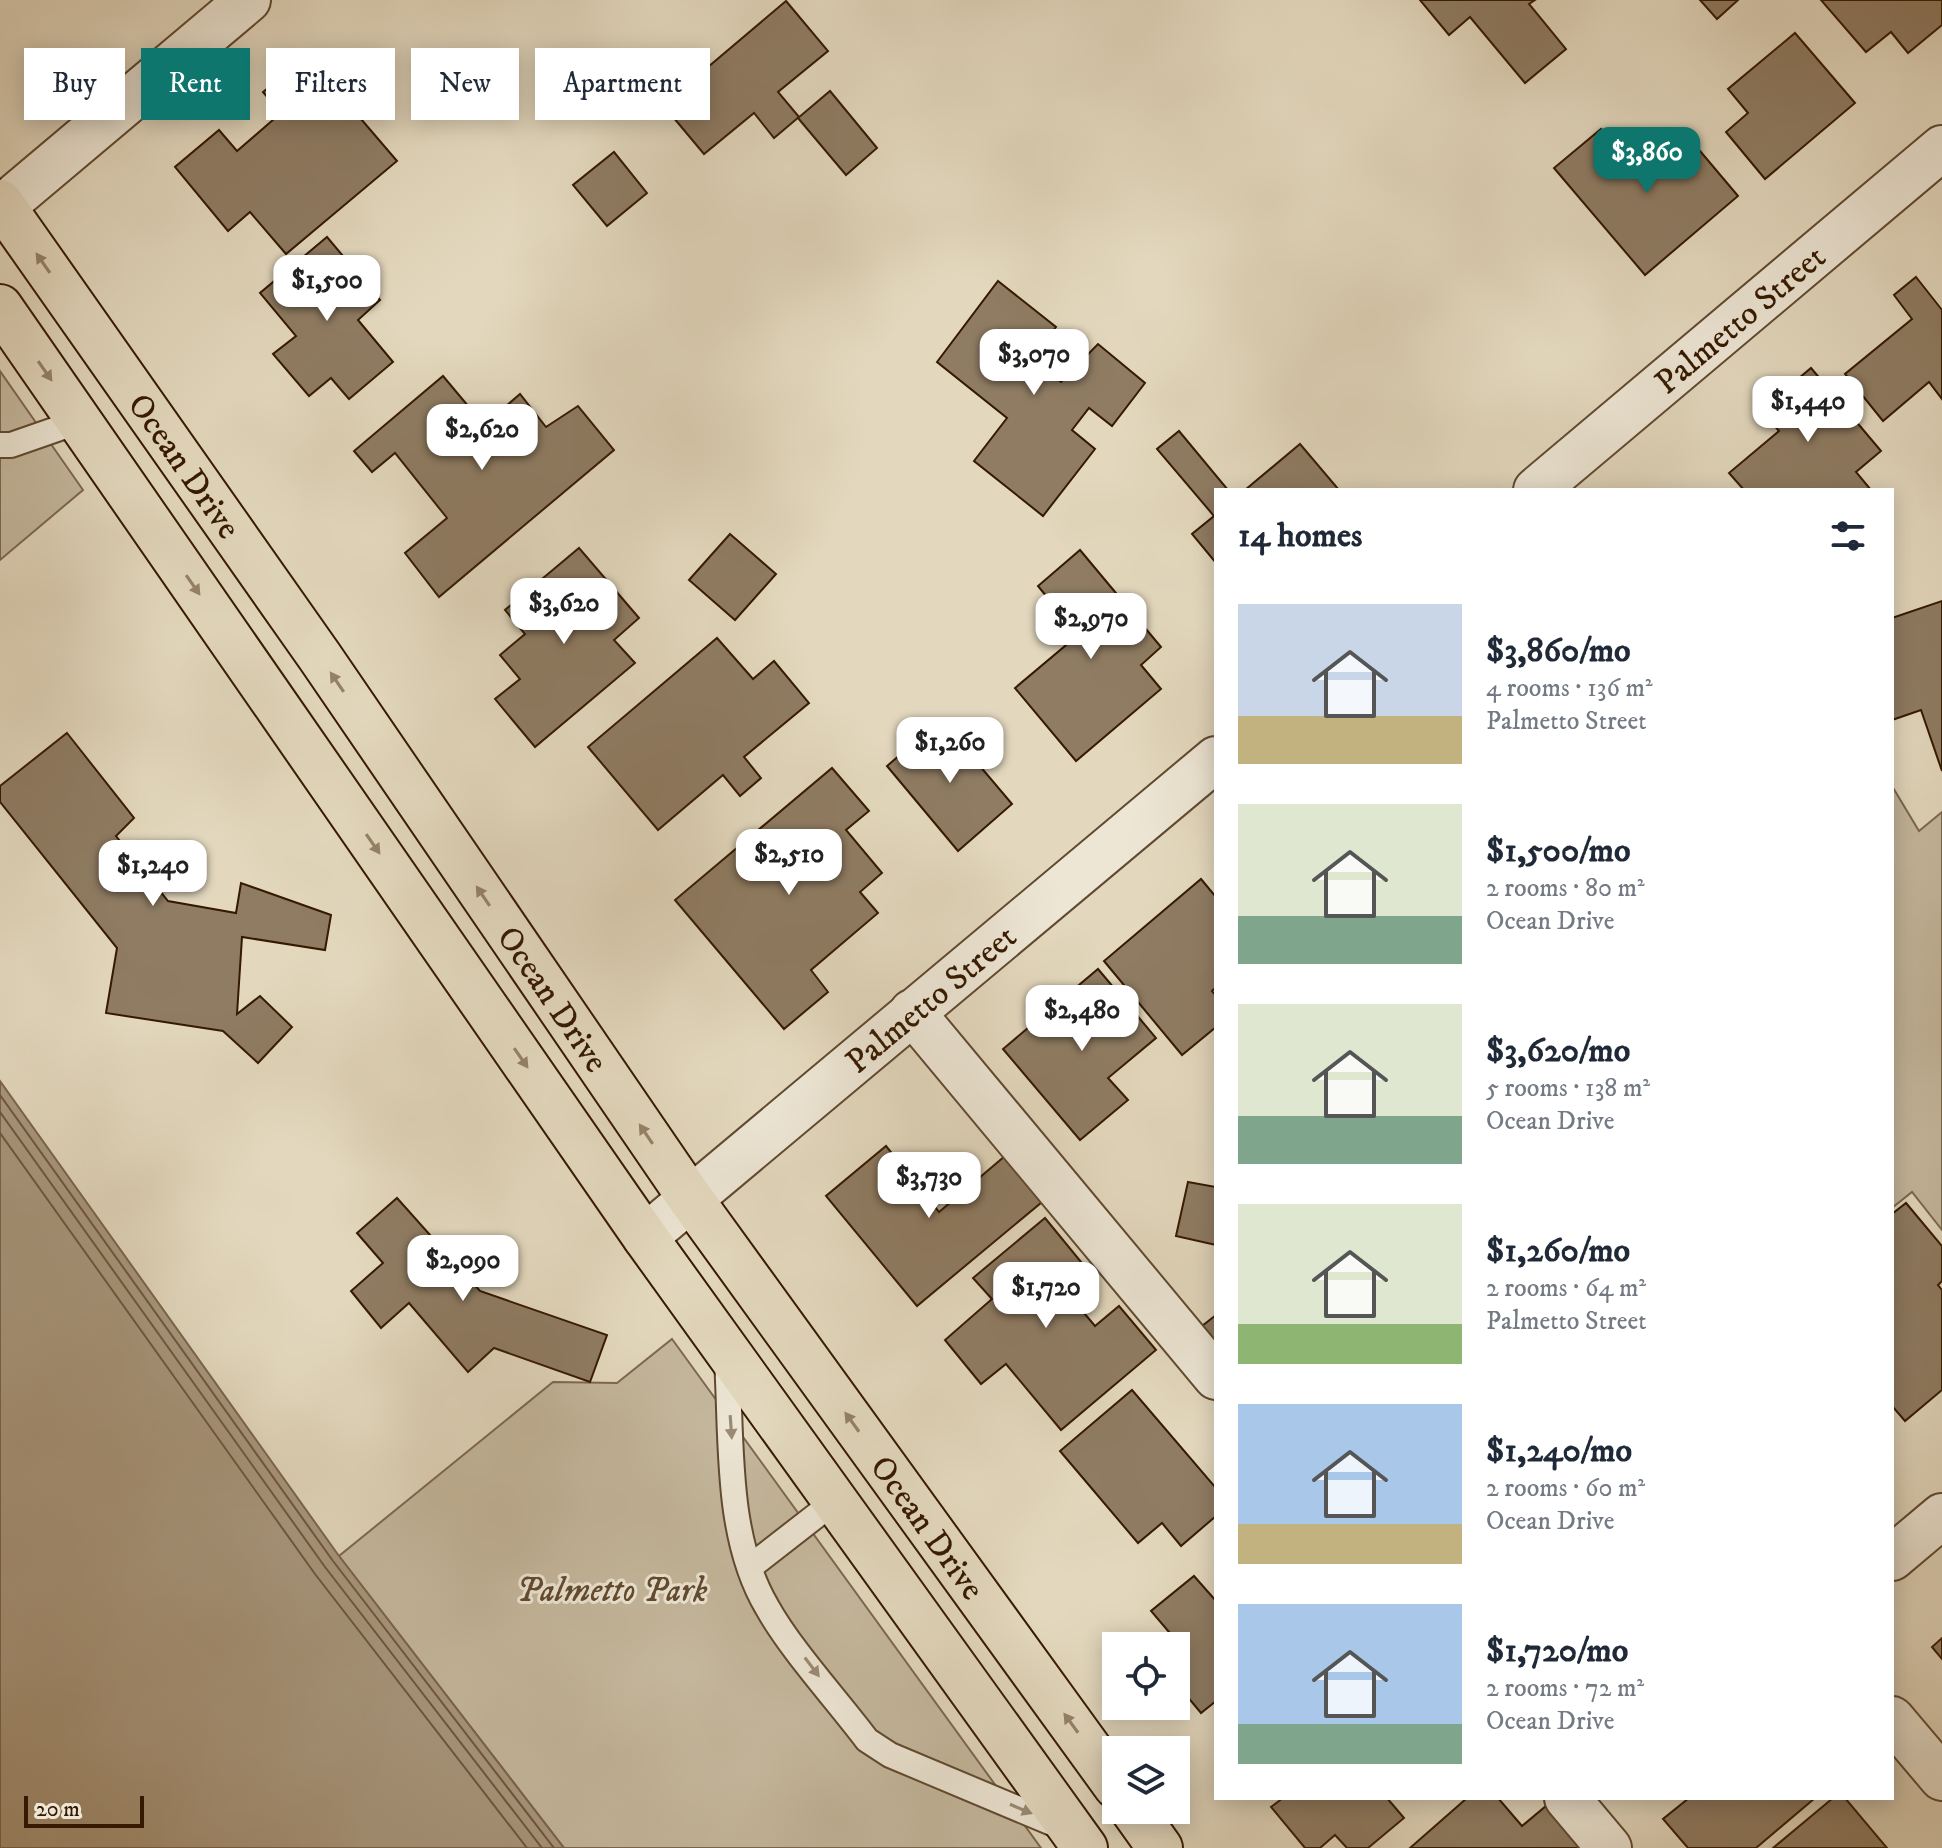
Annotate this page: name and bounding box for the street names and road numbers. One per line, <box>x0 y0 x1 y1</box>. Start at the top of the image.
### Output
street label: Palmetto Street <box>1647 236 1835 404</box>
street label: Ocean Drive <box>118 386 249 547</box>
street label: Palmetto Street <box>838 916 1026 1083</box>
street label: Ocean Drive <box>487 918 617 1081</box>
street label: Ocean Drive <box>860 1448 993 1609</box>

